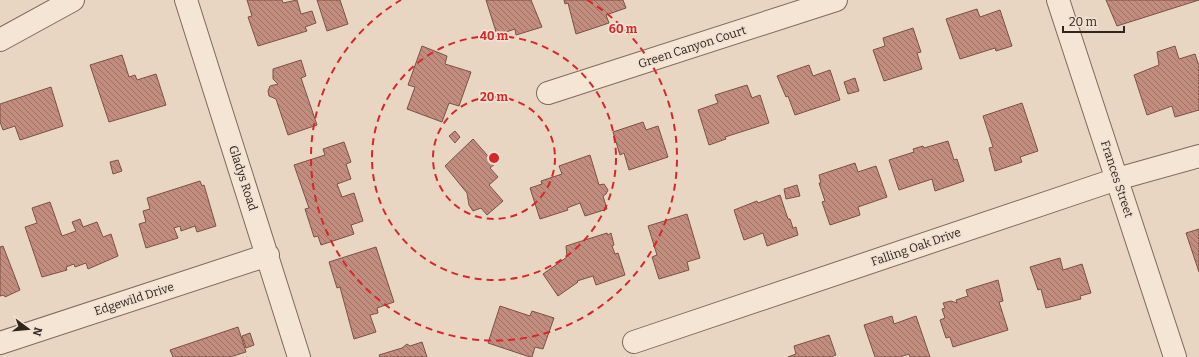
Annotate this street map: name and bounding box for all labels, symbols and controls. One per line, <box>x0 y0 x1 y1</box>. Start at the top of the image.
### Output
scale bar <box>1063 8 1124 34</box>
text: 20 m <box>1069 15 1098 29</box>
text: 60 m <box>609 22 638 36</box>
street label: Green Canyon Court <box>636 23 748 71</box>
text: 40 m <box>480 29 509 43</box>
text: 20 m <box>480 90 509 104</box>
street label: Frances Street <box>1098 139 1136 220</box>
street label: Gladys Road <box>226 144 260 212</box>
centre of rings <box>487 151 501 165</box>
street label: Falling Oak Drive <box>869 225 963 269</box>
street label: Edgewild Drive <box>92 280 176 318</box>
north arrow <box>8 309 48 349</box>
text: N <box>30 326 45 338</box>

